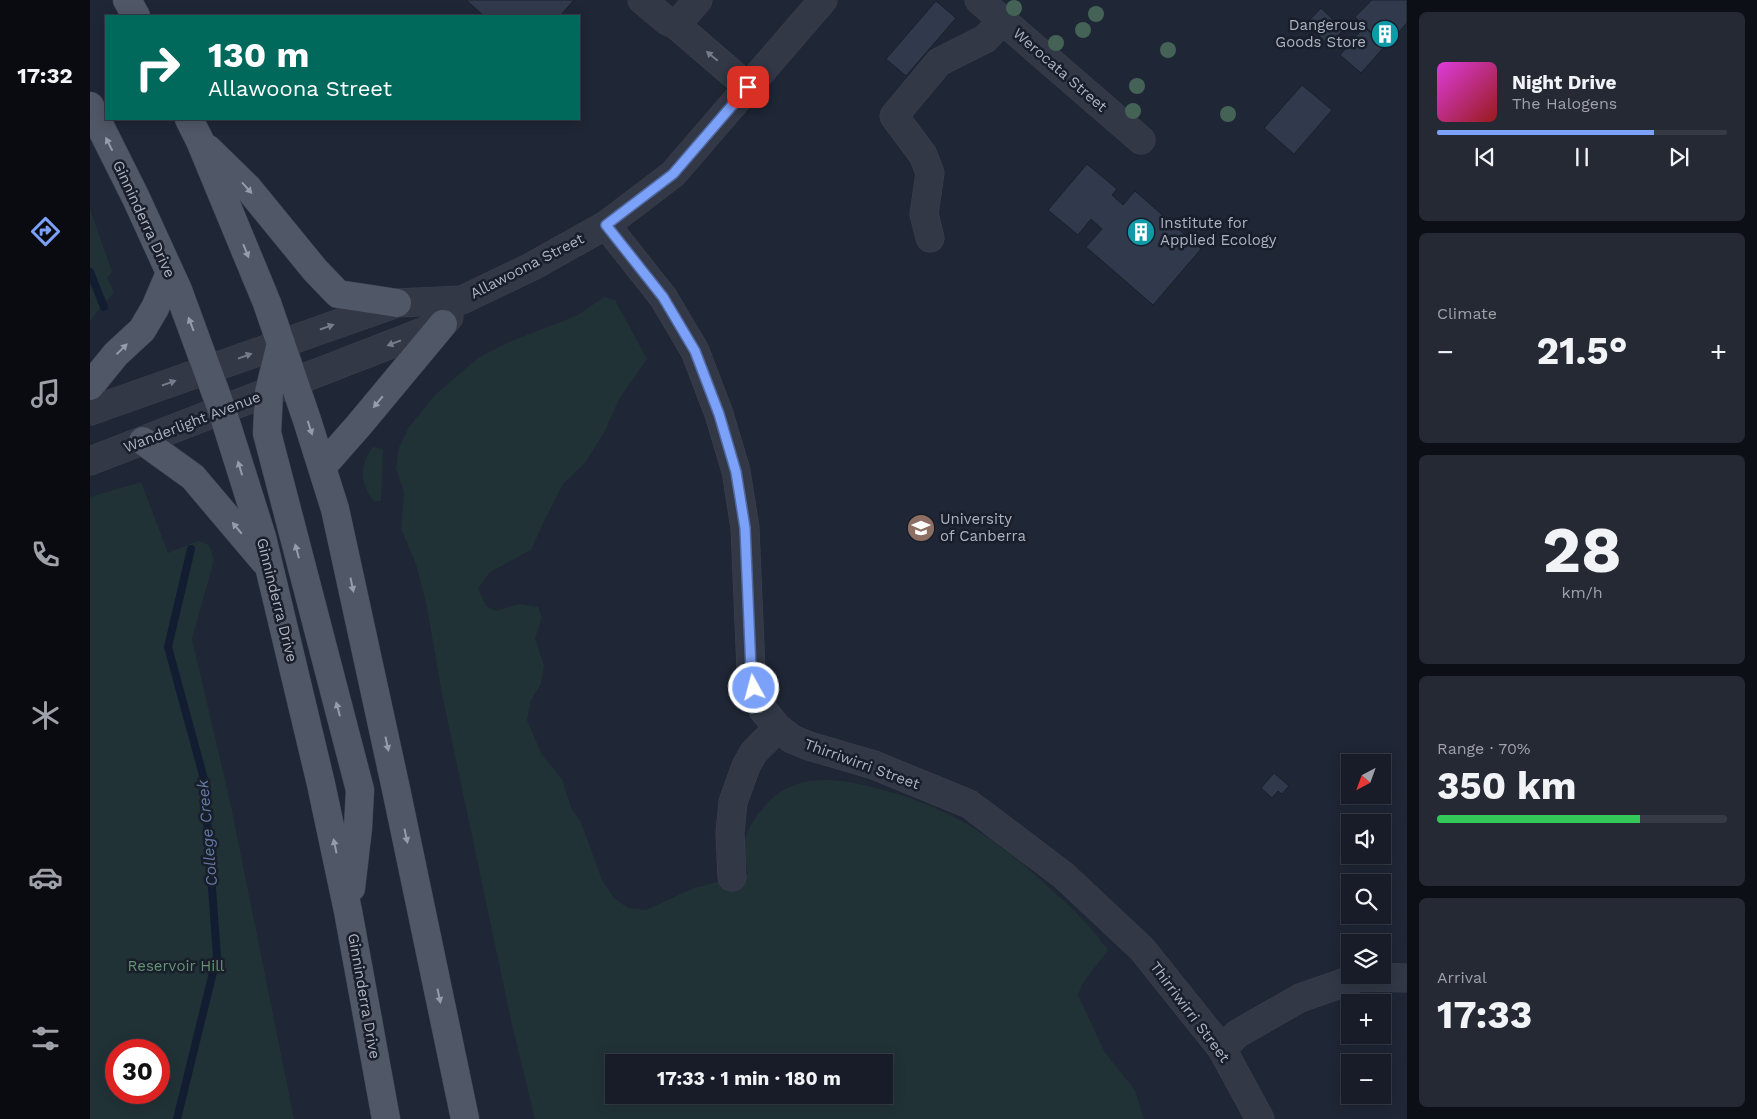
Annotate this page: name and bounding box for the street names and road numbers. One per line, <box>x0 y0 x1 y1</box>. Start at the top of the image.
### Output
street label: Werocata Street <box>1009 24 1111 116</box>
street label: Ginninderra Drive <box>109 157 179 281</box>
street label: Allawoona Street <box>467 229 588 302</box>
street label: Wanderlight Avenue <box>121 388 263 456</box>
street label: Ginninderra Drive <box>253 536 301 664</box>
street label: Thirriwirri Street <box>802 735 923 793</box>
street label: Ginninderra Drive <box>344 932 384 1060</box>
street label: Thirriwirri Street <box>1146 958 1234 1066</box>

